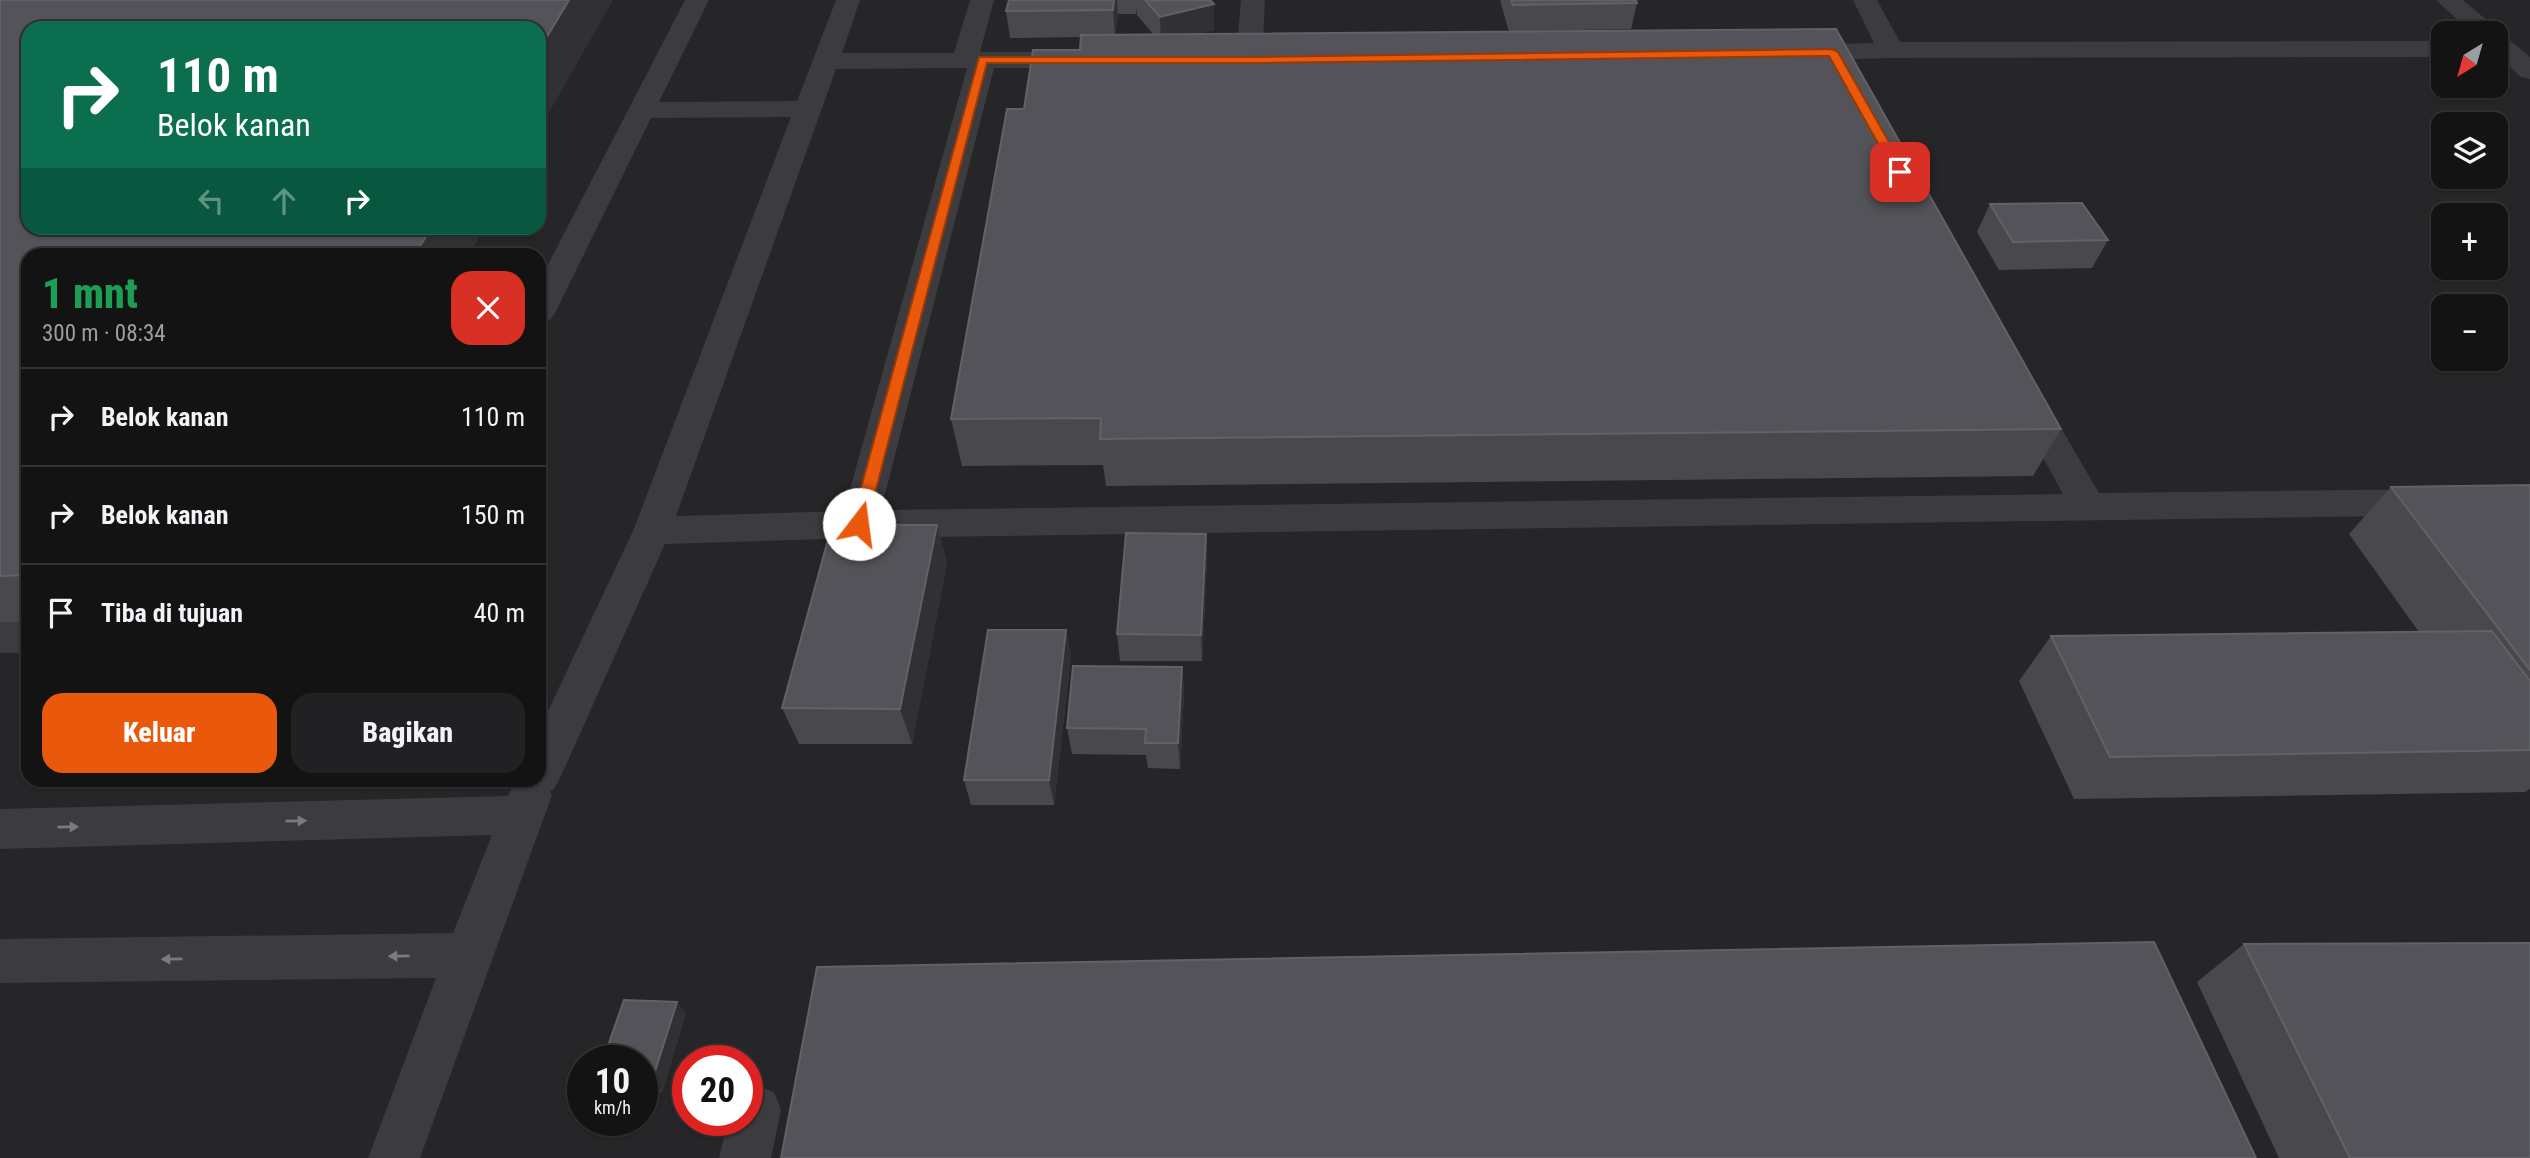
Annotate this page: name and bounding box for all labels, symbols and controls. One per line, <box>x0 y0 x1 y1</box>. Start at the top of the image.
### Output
north arrow <box>2431 21 2508 98</box>
map controls <box>2431 21 2508 371</box>
text: 110 m <box>157 47 279 104</box>
icon: right <box>42 49 133 140</box>
text: Belok kanan <box>157 106 311 144</box>
button: layers <box>2431 112 2508 189</box>
pin <box>1870 142 1930 202</box>
icon: arrive <box>1881 153 1919 191</box>
icon: left <box>192 182 230 220</box>
icon: ahead <box>265 182 303 220</box>
icon: right <box>338 182 376 220</box>
button: + <box>2431 203 2508 280</box>
text: 1 mnt <box>42 269 138 318</box>
button: close <box>451 271 525 345</box>
button: − <box>2431 294 2508 371</box>
text: 300 m · 08:34 <box>42 320 166 347</box>
icon: right <box>42 398 80 436</box>
text: Belok kanan <box>101 402 228 432</box>
text: 110 m <box>461 402 525 432</box>
position arrow <box>822 487 896 561</box>
icon: right <box>42 496 80 534</box>
text: Belok kanan <box>101 500 228 530</box>
text: 150 m <box>461 500 525 530</box>
icon: arrive <box>42 594 80 632</box>
text: Tiba di tujuan <box>101 598 243 628</box>
text: 40 m <box>474 598 525 628</box>
button: Keluar <box>42 693 277 773</box>
button: Bagikan <box>291 693 525 773</box>
one-way arrow <box>285 816 307 827</box>
one-way arrow <box>57 821 79 833</box>
one-way arrow <box>388 950 410 962</box>
one-way arrow <box>161 953 183 965</box>
speed limit sign: 20 <box>672 1045 763 1136</box>
text: 10 <box>595 1061 630 1102</box>
text: km/h <box>594 1097 631 1118</box>

